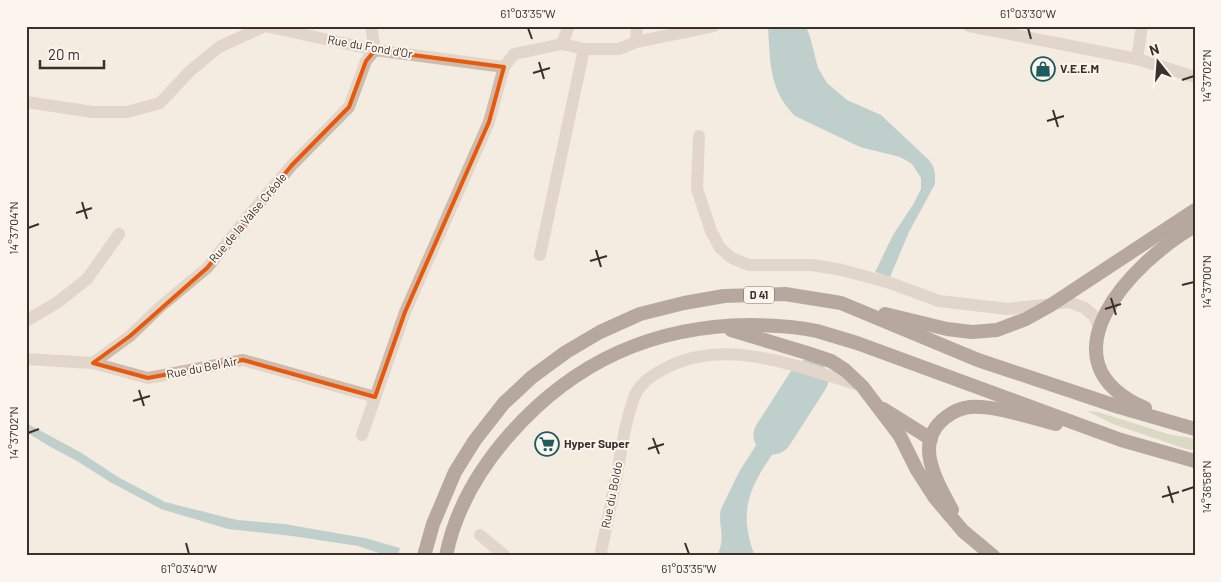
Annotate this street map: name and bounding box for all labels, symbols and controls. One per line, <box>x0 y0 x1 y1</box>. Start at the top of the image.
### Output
text: 61°03'35"W <box>500 6 556 20</box>
text: 61°03'30"W <box>1000 6 1056 20</box>
street label: Rue du Fond d'Or <box>327 32 414 60</box>
scale bar <box>40 38 104 70</box>
north arrow <box>1134 38 1184 88</box>
text: N <box>1147 40 1161 59</box>
text: 20 m <box>48 45 80 63</box>
text: 14°37'02"N <box>1199 49 1213 103</box>
shop icon: V.E.E.M <box>1030 56 1056 82</box>
place label: V.E.E.M <box>1060 61 1099 75</box>
street label: Rue de la Valse Créole <box>206 170 289 265</box>
text: 14°37'04"N <box>6 201 20 255</box>
text: 14°37'00"N <box>1199 255 1213 309</box>
road number: D 41 <box>744 286 774 304</box>
street label: Rue du Bel Air <box>165 353 239 381</box>
text: 14°37'02"N <box>6 406 20 460</box>
supermarket icon: Hyper Super <box>534 431 560 457</box>
place label: Hyper Super <box>564 436 630 450</box>
street label: Rue du Boldo <box>598 460 624 529</box>
text: 14°36'58"N <box>1199 460 1213 514</box>
text: 61°03'40"W <box>161 561 218 575</box>
text: 61°03'35"W <box>661 561 717 575</box>

